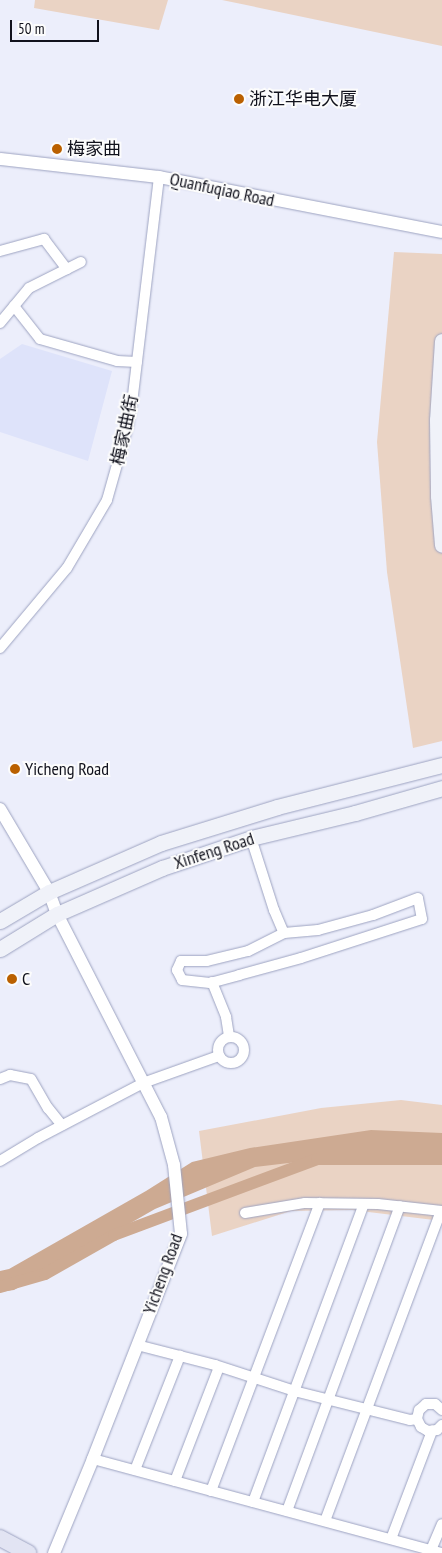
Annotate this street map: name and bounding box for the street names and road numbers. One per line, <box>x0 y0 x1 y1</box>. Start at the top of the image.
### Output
street label: Quanfuqiao Road <box>168 168 276 212</box>
street label: 梅家曲街 <box>107 393 143 467</box>
street label: Xinfeng Road <box>171 828 257 874</box>
street label: Yicheng Road <box>138 1231 188 1317</box>

